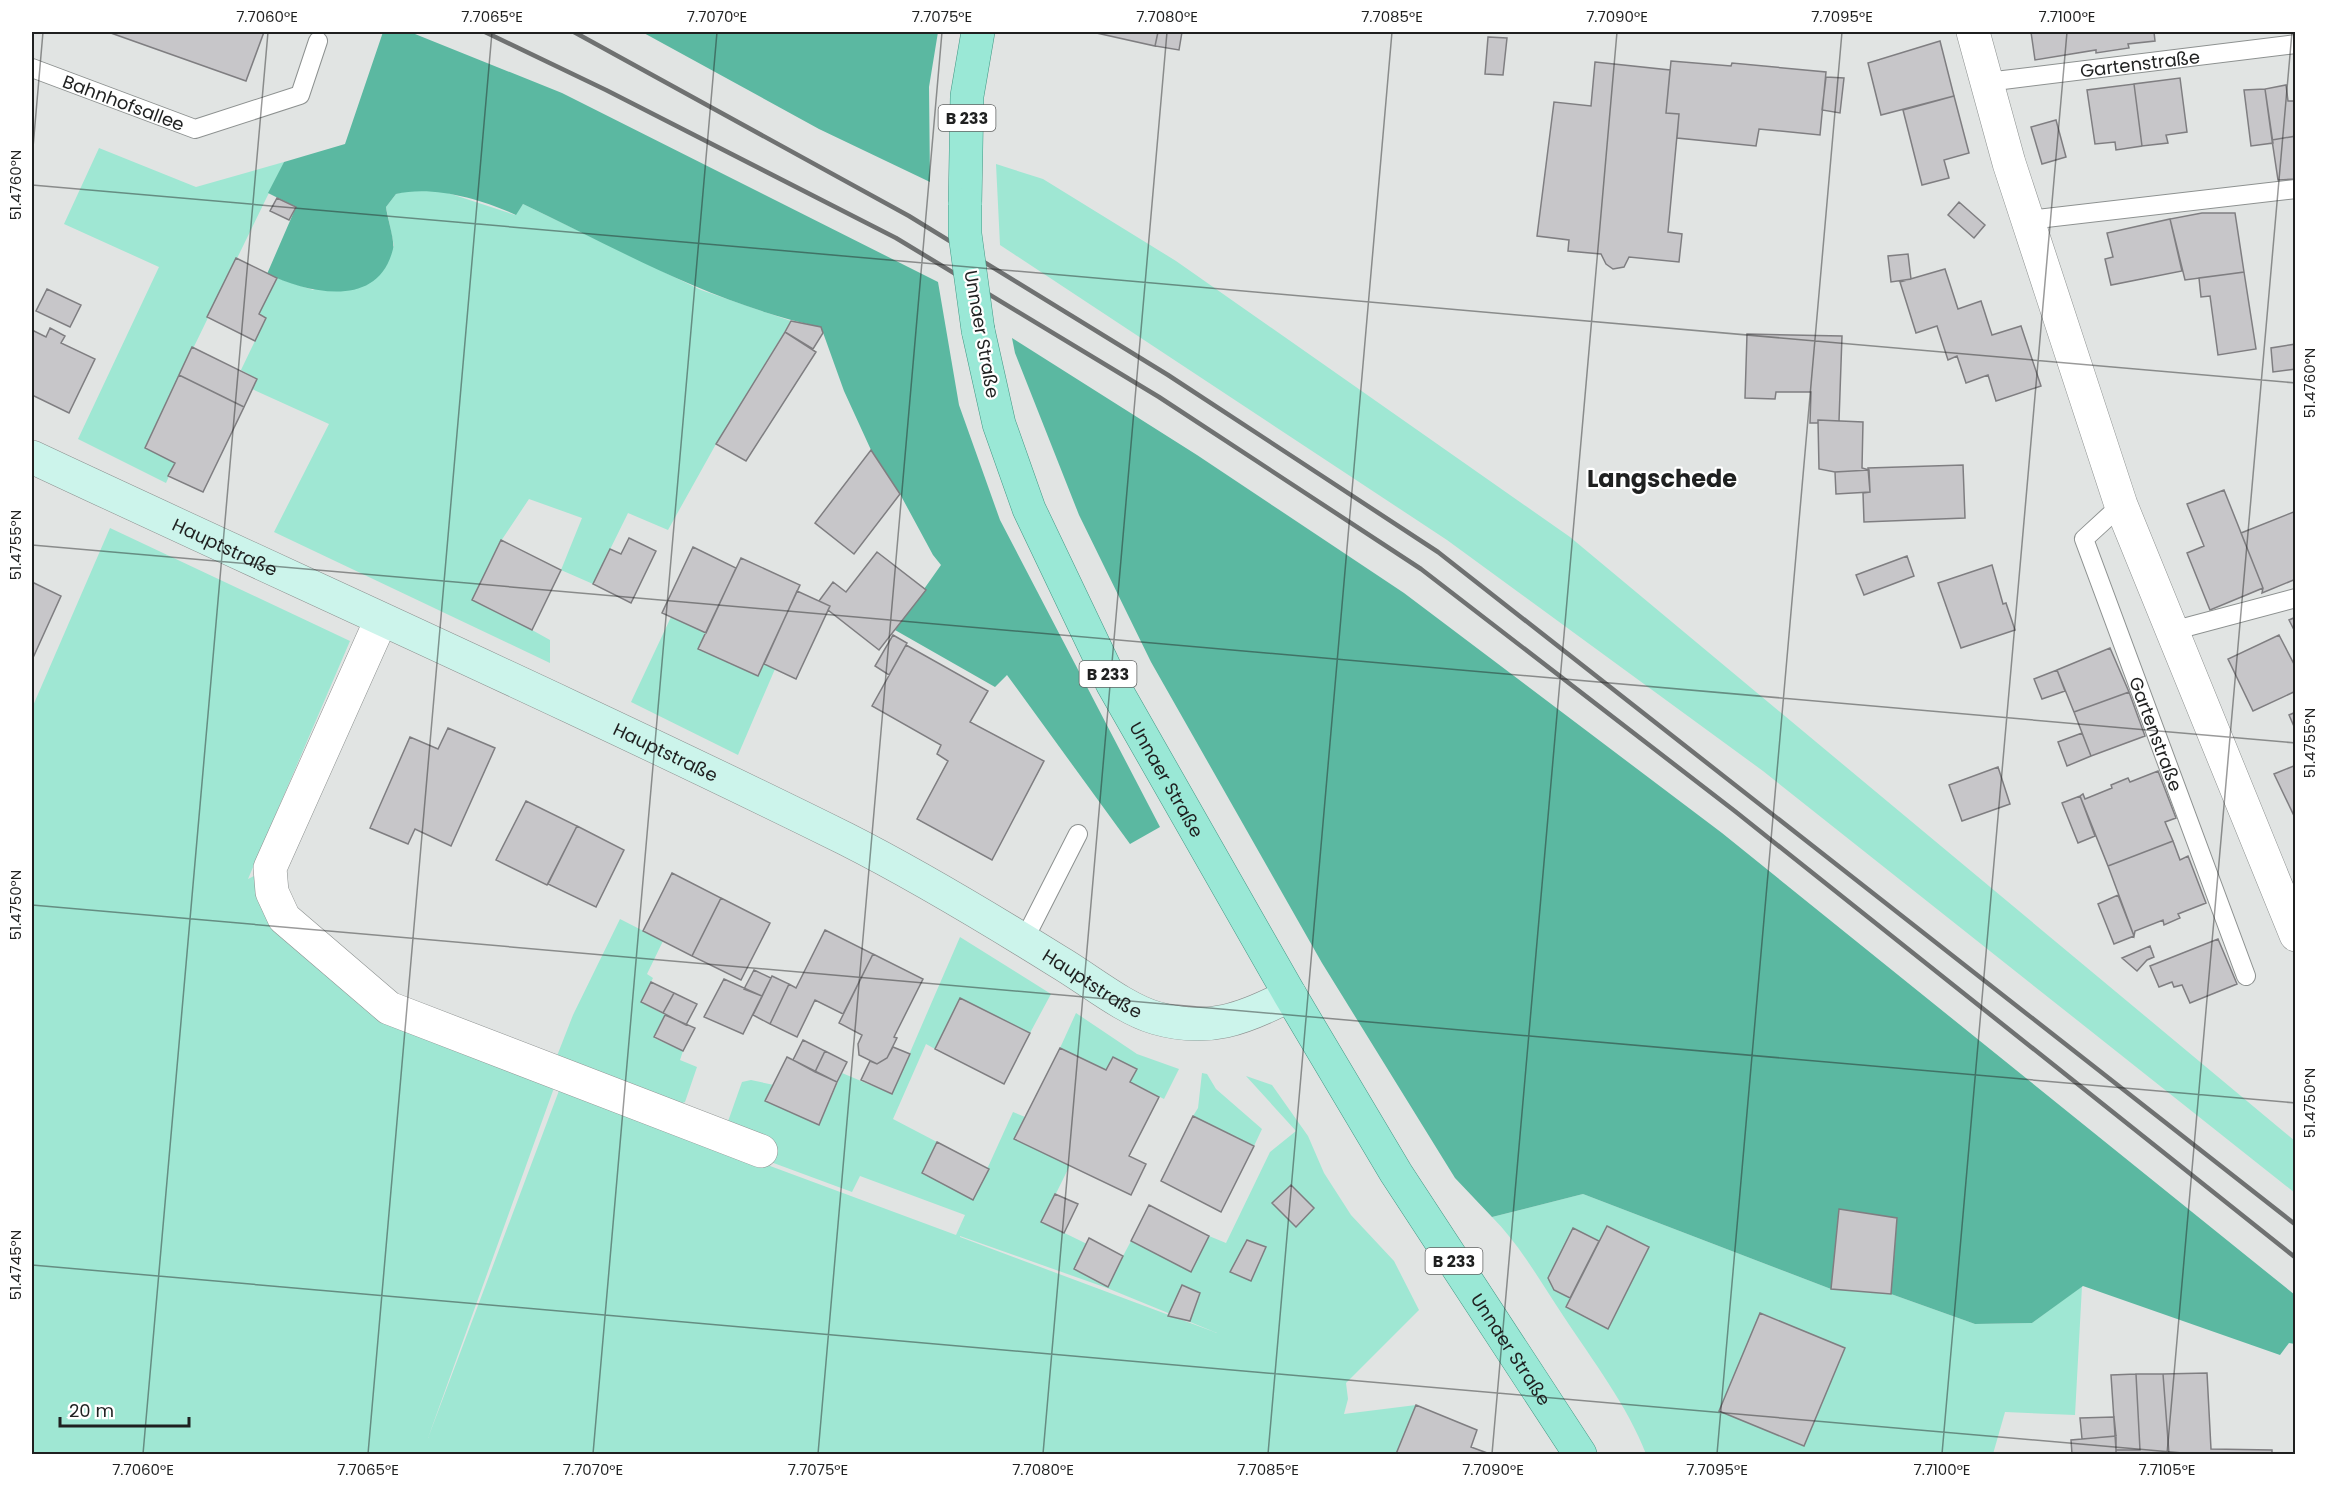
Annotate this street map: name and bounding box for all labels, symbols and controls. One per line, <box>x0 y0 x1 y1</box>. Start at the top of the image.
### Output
text: 7.7060°E <box>236 6 298 27</box>
text: 7.7065°E <box>461 6 523 27</box>
text: 7.7070°E <box>687 6 747 27</box>
text: 7.7075°E <box>912 6 972 27</box>
text: 7.7080°E <box>1136 6 1198 27</box>
text: 7.7085°E <box>1361 6 1423 27</box>
text: 7.7090°E <box>1586 6 1648 27</box>
text: 7.7095°E <box>1811 6 1873 27</box>
text: 7.7100°E <box>2038 6 2096 27</box>
street label: Gartenstraße <box>2079 43 2201 83</box>
street label: Bahnhofsallee <box>59 68 188 137</box>
road number: B 233 <box>938 105 996 131</box>
text: 51.4760°N <box>5 150 26 220</box>
street label: Unnaer Straße <box>958 268 1006 400</box>
text: 51.4760°N <box>2299 348 2320 418</box>
district label: Langschede <box>1587 462 1737 495</box>
text: 51.4755°N <box>5 510 26 580</box>
street label: Hauptstraße <box>169 512 282 582</box>
road number: B 233 <box>1080 661 1136 687</box>
street label: Gartenstraße <box>2124 673 2189 795</box>
text: 51.4755°N <box>2299 708 2320 778</box>
street label: Hauptstraße <box>609 716 722 787</box>
street label: Unnaer Straße <box>1124 717 1210 842</box>
text: 51.4750°N <box>5 870 26 940</box>
street label: Hauptstraße <box>1038 943 1146 1024</box>
text: 51.4750°N <box>2299 1068 2320 1138</box>
text: 51.4745°N <box>5 1230 26 1300</box>
road number: B 233 <box>1426 1248 1482 1274</box>
street label: Unnaer Straße <box>1465 1288 1557 1410</box>
scale bar <box>60 1390 189 1428</box>
text: 20 m <box>69 1398 114 1423</box>
text: 7.7060°E <box>112 1459 174 1480</box>
text: 7.7065°E <box>337 1459 399 1480</box>
text: 7.7070°E <box>563 1459 623 1480</box>
text: 7.7075°E <box>788 1459 848 1480</box>
text: 7.7080°E <box>1012 1459 1074 1480</box>
text: 7.7085°E <box>1237 1459 1299 1480</box>
text: 7.7090°E <box>1462 1459 1524 1480</box>
text: 7.7095°E <box>1686 1459 1748 1480</box>
text: 7.7100°E <box>1913 1459 1971 1480</box>
text: 7.7105°E <box>2138 1459 2196 1480</box>

